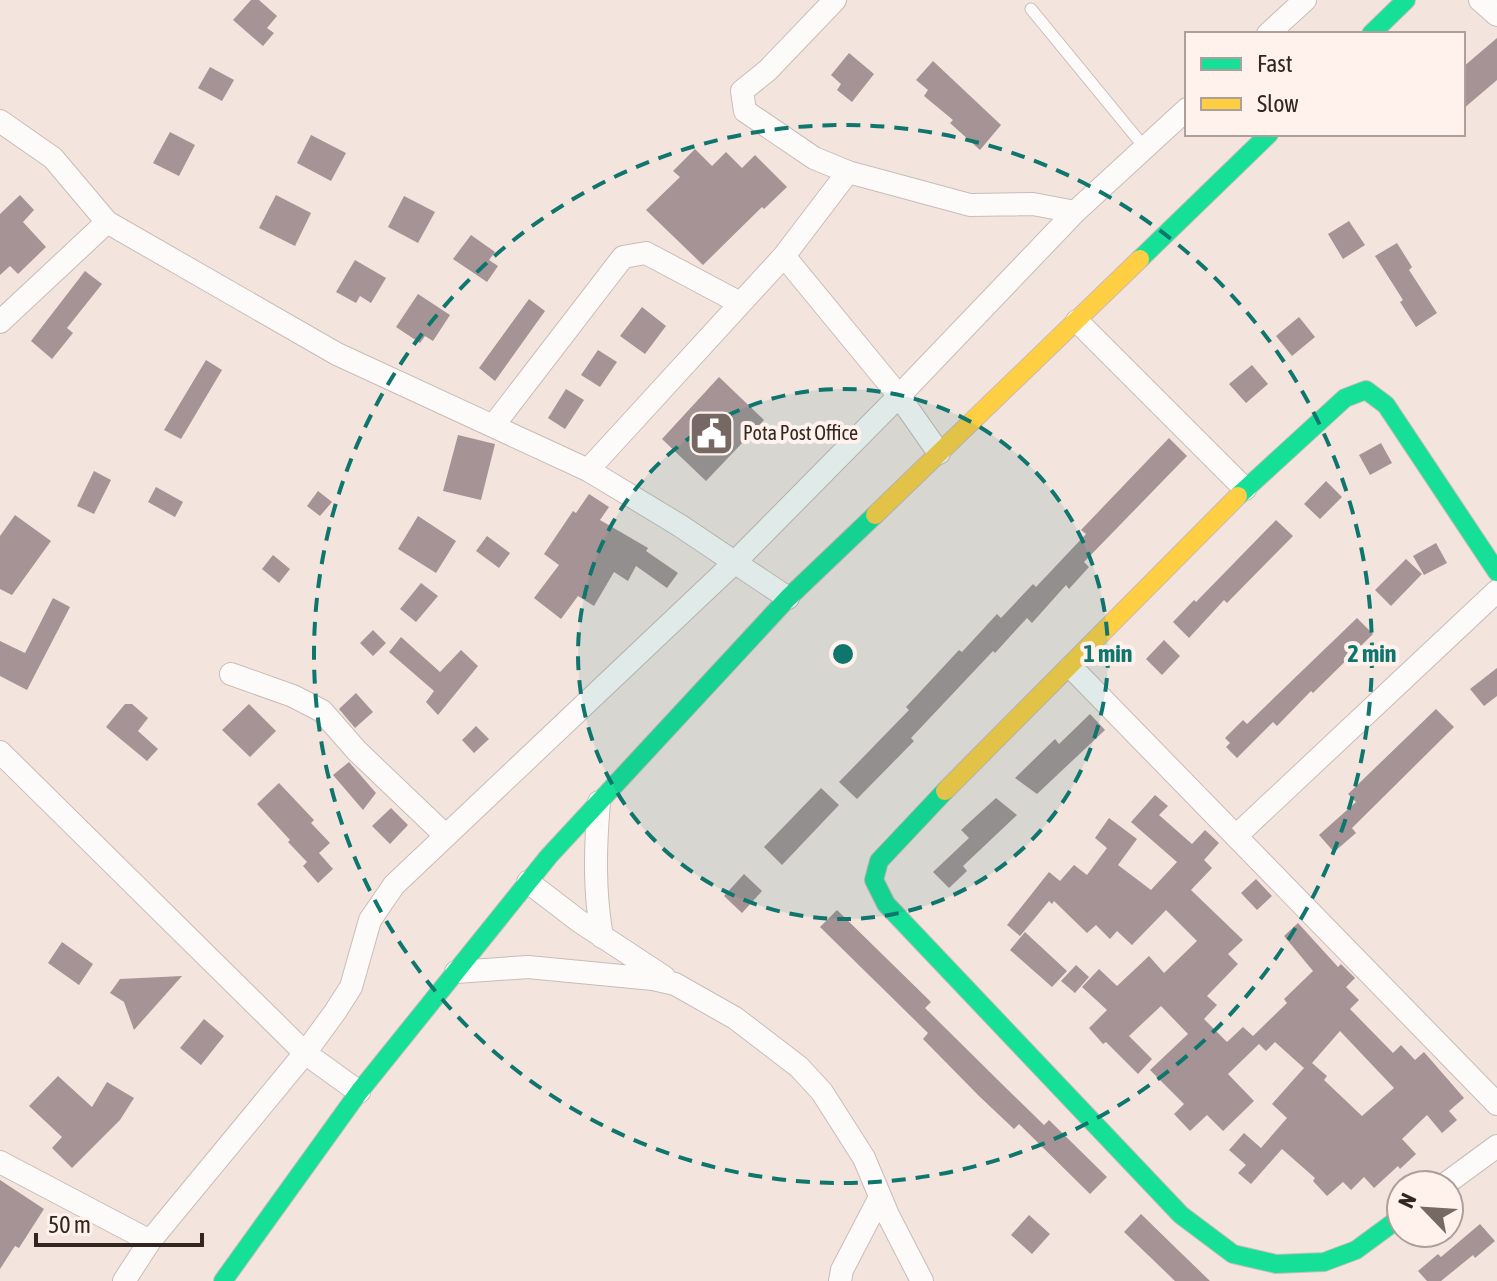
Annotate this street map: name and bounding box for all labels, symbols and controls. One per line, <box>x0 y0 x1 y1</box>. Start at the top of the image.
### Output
legend <box>1185 32 1465 136</box>
text: Fast <box>1257 50 1293 77</box>
text: Slow <box>1257 90 1299 117</box>
public building icon: Pota Post Office <box>688 409 736 457</box>
place label: Pota Post Office <box>743 421 858 444</box>
centre of rings <box>829 640 857 668</box>
text: 1 min <box>1083 640 1133 667</box>
text: 2 min <box>1347 640 1397 667</box>
north arrow <box>1385 1169 1465 1249</box>
text: N <box>1392 1189 1421 1212</box>
scale bar <box>36 1197 202 1247</box>
text: 50 m <box>48 1211 91 1238</box>

